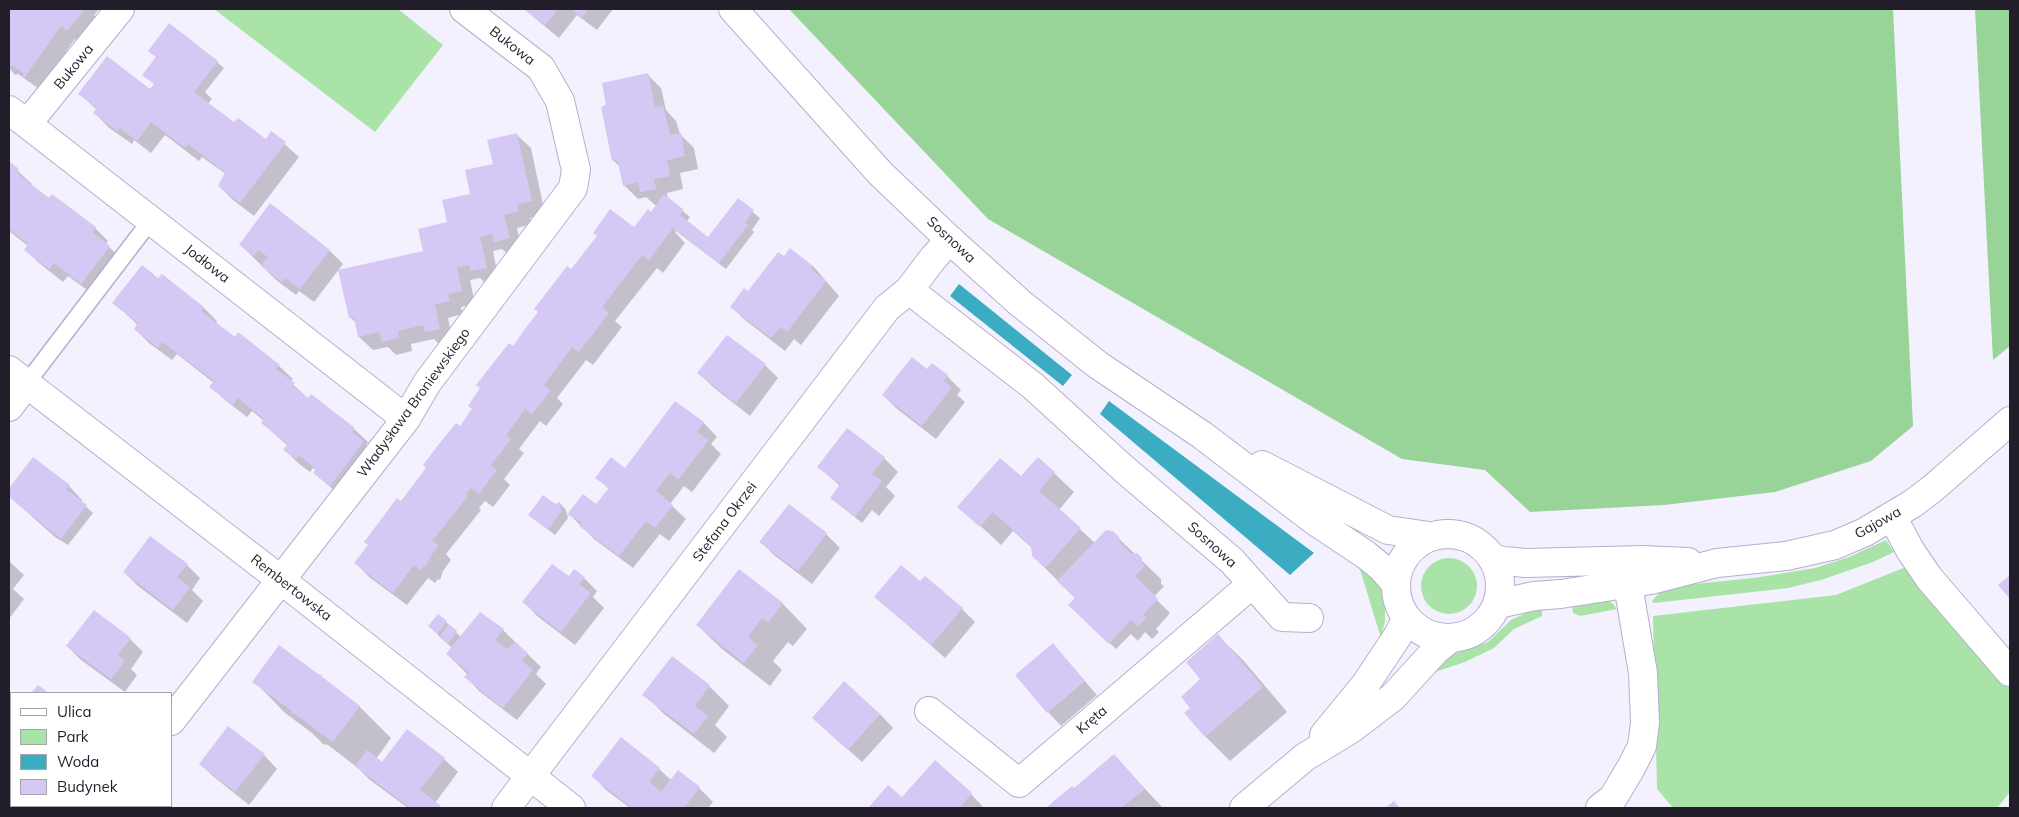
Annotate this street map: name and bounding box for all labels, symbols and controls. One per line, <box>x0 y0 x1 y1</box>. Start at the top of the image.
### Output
street label: Bukowa <box>486 23 538 69</box>
street label: Bukowa <box>51 41 97 93</box>
street label: Sosnowa <box>923 213 979 267</box>
street label: Jodłowa <box>181 241 233 287</box>
street label: Władysława Broniewskiego <box>354 325 474 481</box>
street label: Stefana Okrzei <box>690 479 760 565</box>
street label: Gajowa <box>1852 503 1904 543</box>
street label: Sosnowa <box>1184 519 1240 571</box>
street label: Rembertowska <box>247 551 335 625</box>
legend <box>10 692 172 807</box>
text: Ulica <box>57 702 91 721</box>
street label: Kręta <box>1073 702 1111 738</box>
text: Park <box>57 727 89 746</box>
text: Woda <box>57 752 99 771</box>
text: Budynek <box>57 777 118 796</box>

